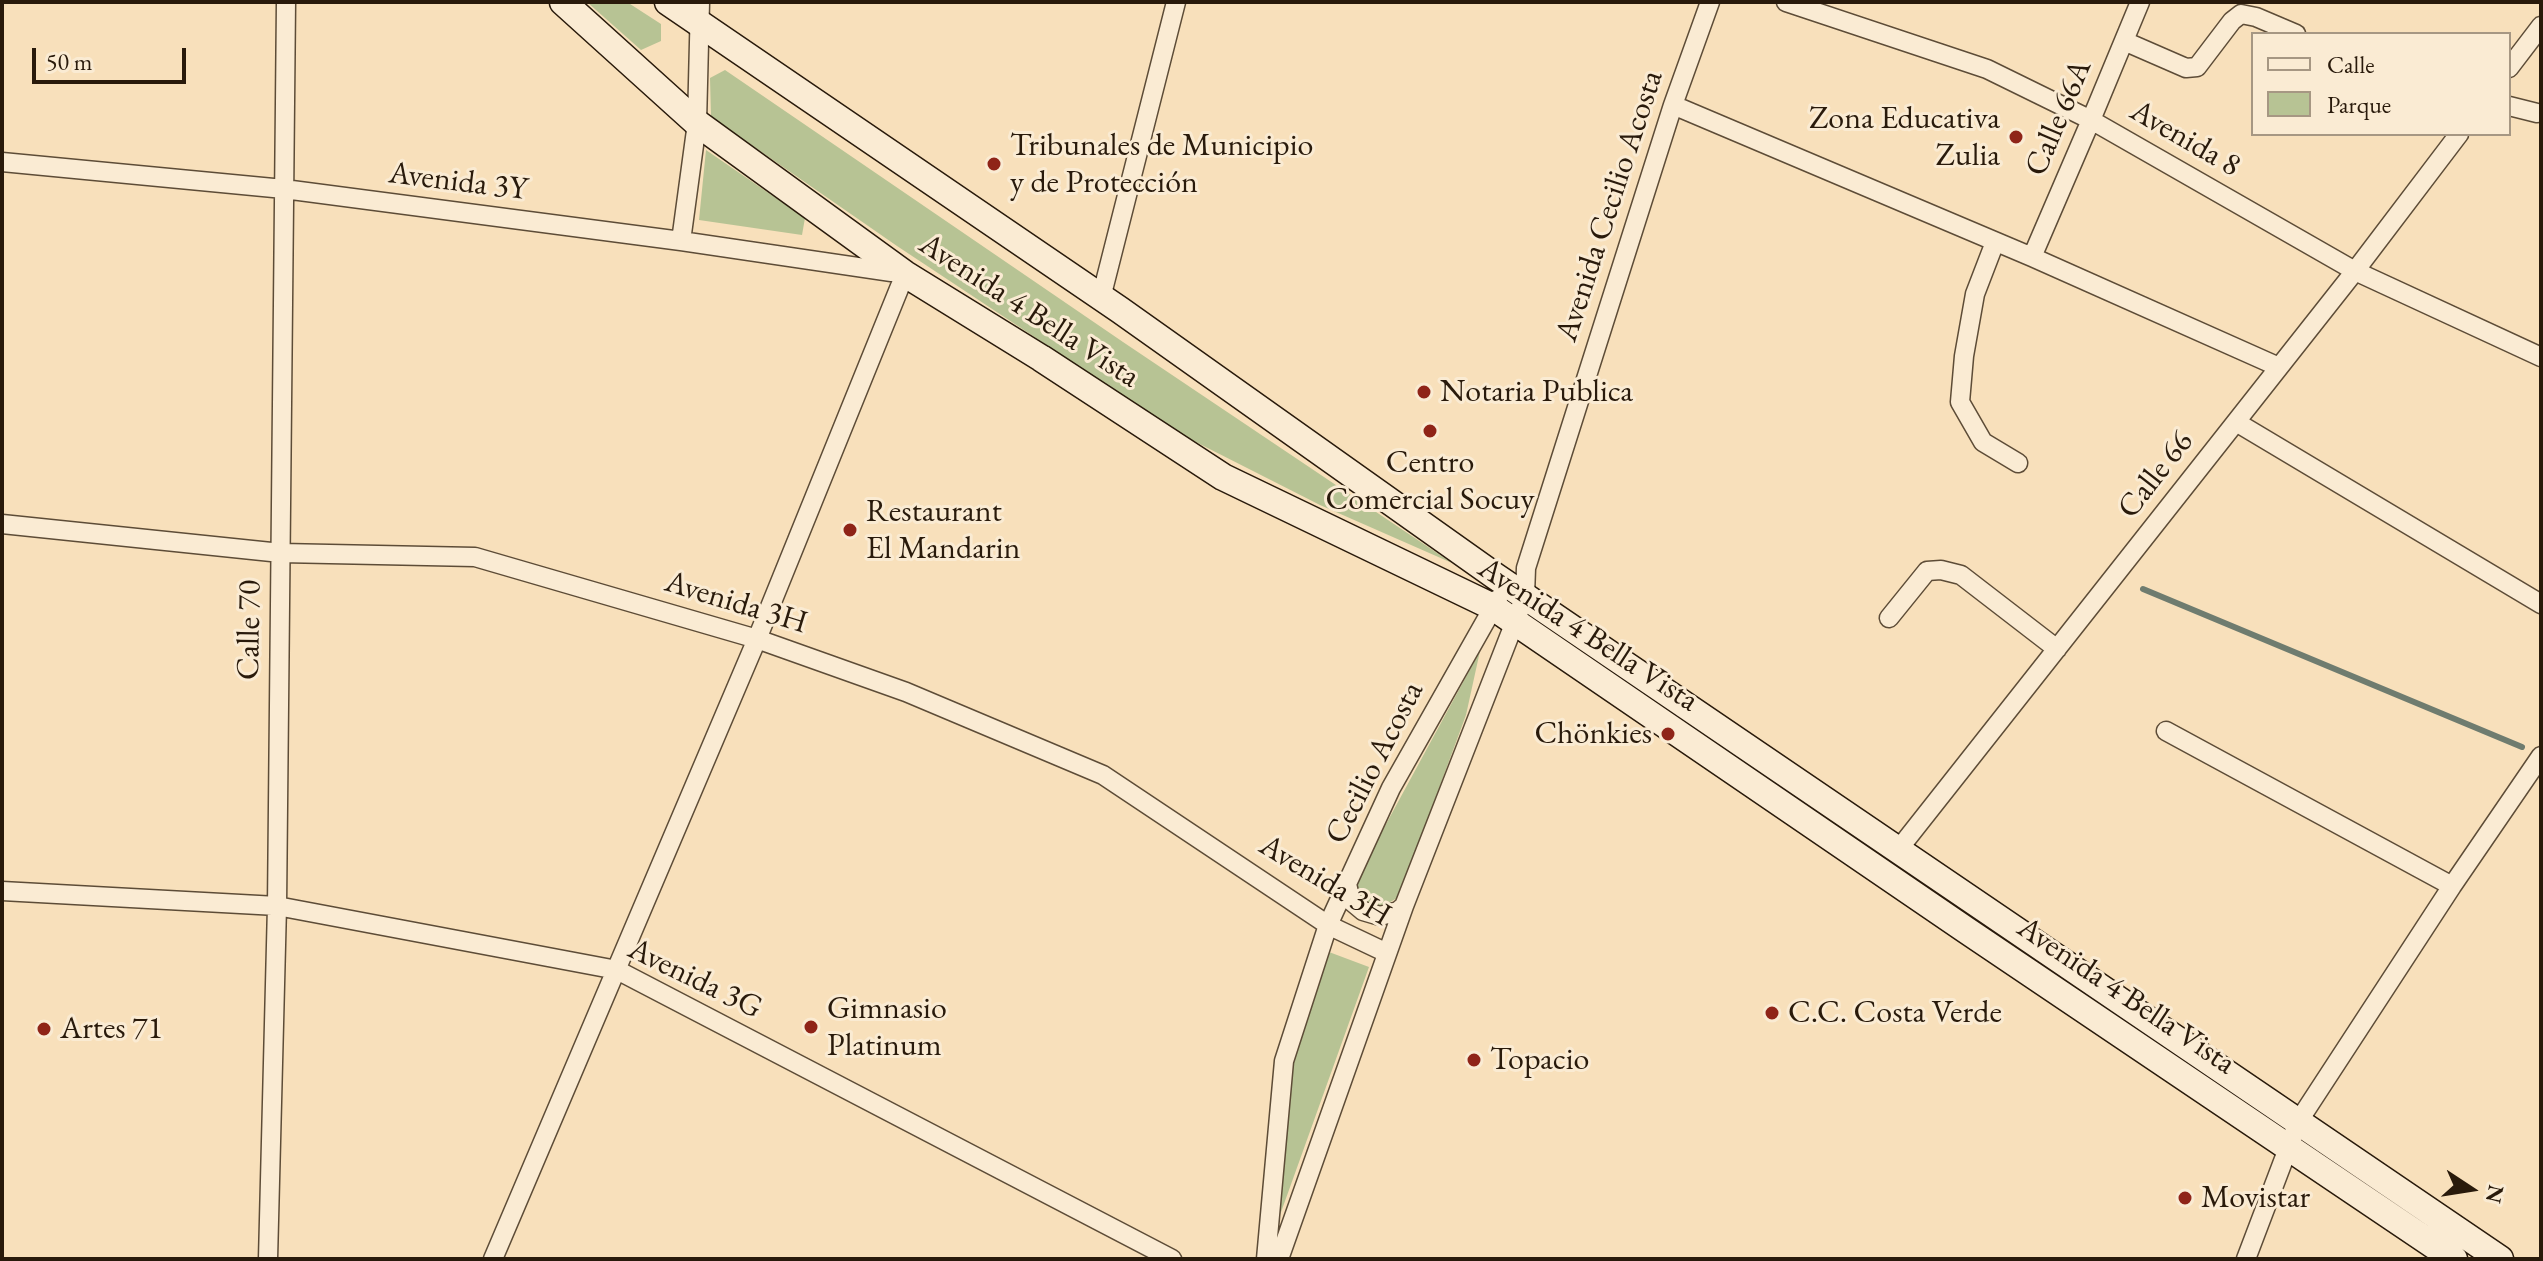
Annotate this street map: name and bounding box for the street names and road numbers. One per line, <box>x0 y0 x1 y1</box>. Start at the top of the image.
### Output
street label: Calle 66A <box>2017 54 2101 182</box>
street label: Avenida Cecilio Acosta <box>1548 66 1672 346</box>
street label: Avenida 8 <box>2123 92 2247 186</box>
street label: Avenida 3Y <box>386 154 530 210</box>
street label: Avenida 4 Bella Vista <box>912 225 1146 397</box>
street label: Calle 66 <box>2110 424 2202 526</box>
street label: Avenida 4 Bella Vista <box>1471 549 1705 721</box>
street label: Avenida 3H <box>660 563 812 643</box>
street label: Calle 70 <box>230 579 270 681</box>
street label: Cecilio Acosta <box>1318 675 1432 851</box>
street label: Avenida 3H <box>1252 827 1398 935</box>
street label: Avenida 4 Bella Vista <box>2010 909 2242 1083</box>
street label: Avenida 3G <box>622 930 768 1028</box>

